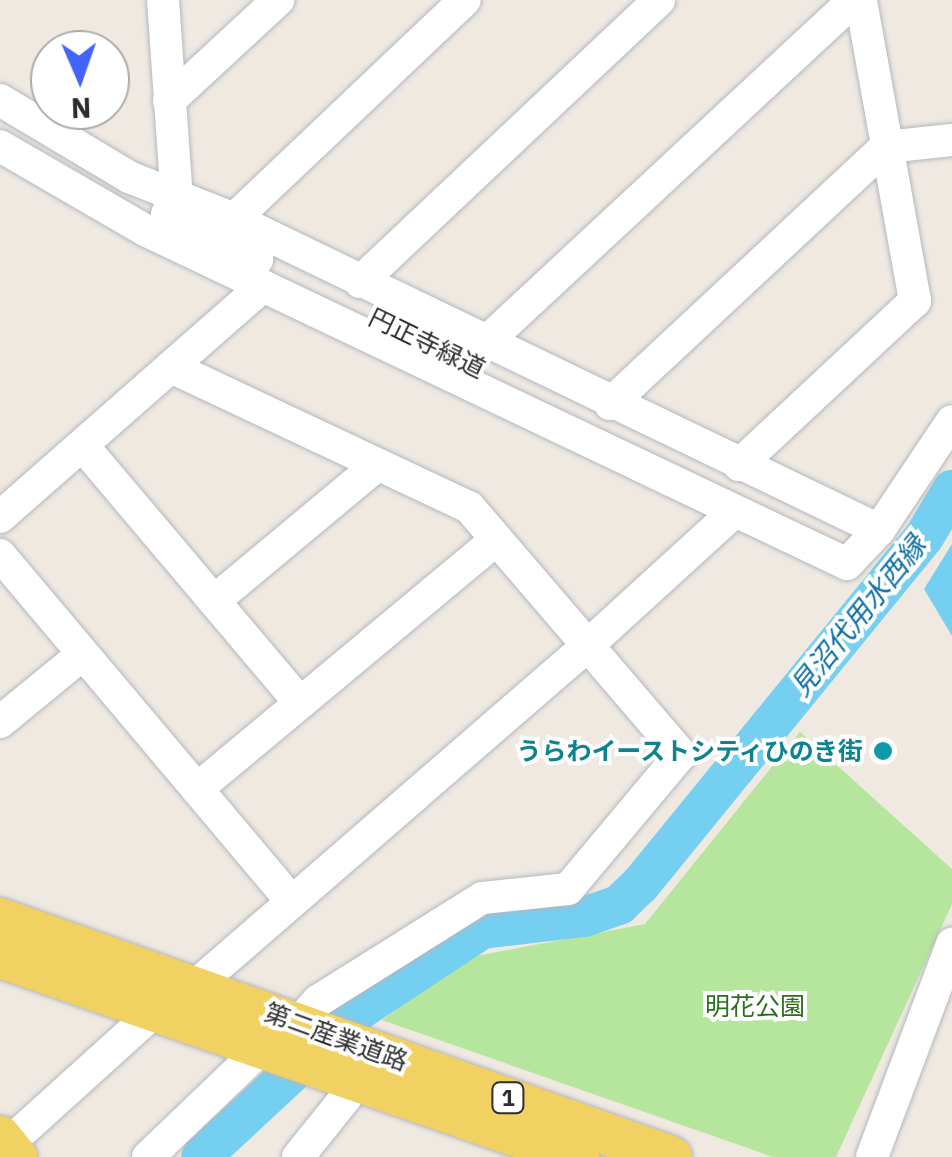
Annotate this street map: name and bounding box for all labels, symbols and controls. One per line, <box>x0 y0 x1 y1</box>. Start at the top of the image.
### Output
north arrow <box>30 30 130 130</box>
text: N <box>70 90 92 127</box>
street label: 円正寺緑道 <box>364 302 490 384</box>
water label: 見沼代用水西縁 <box>783 529 933 703</box>
place label: うらわイーストシティひのき街 <box>513 736 863 766</box>
marker: うらわイーストシティひのき街 <box>872 740 894 762</box>
park label: 明花公園 <box>705 991 805 1021</box>
street label: 第二産業道路 <box>260 997 412 1077</box>
road number: 1 <box>490 1081 526 1115</box>

